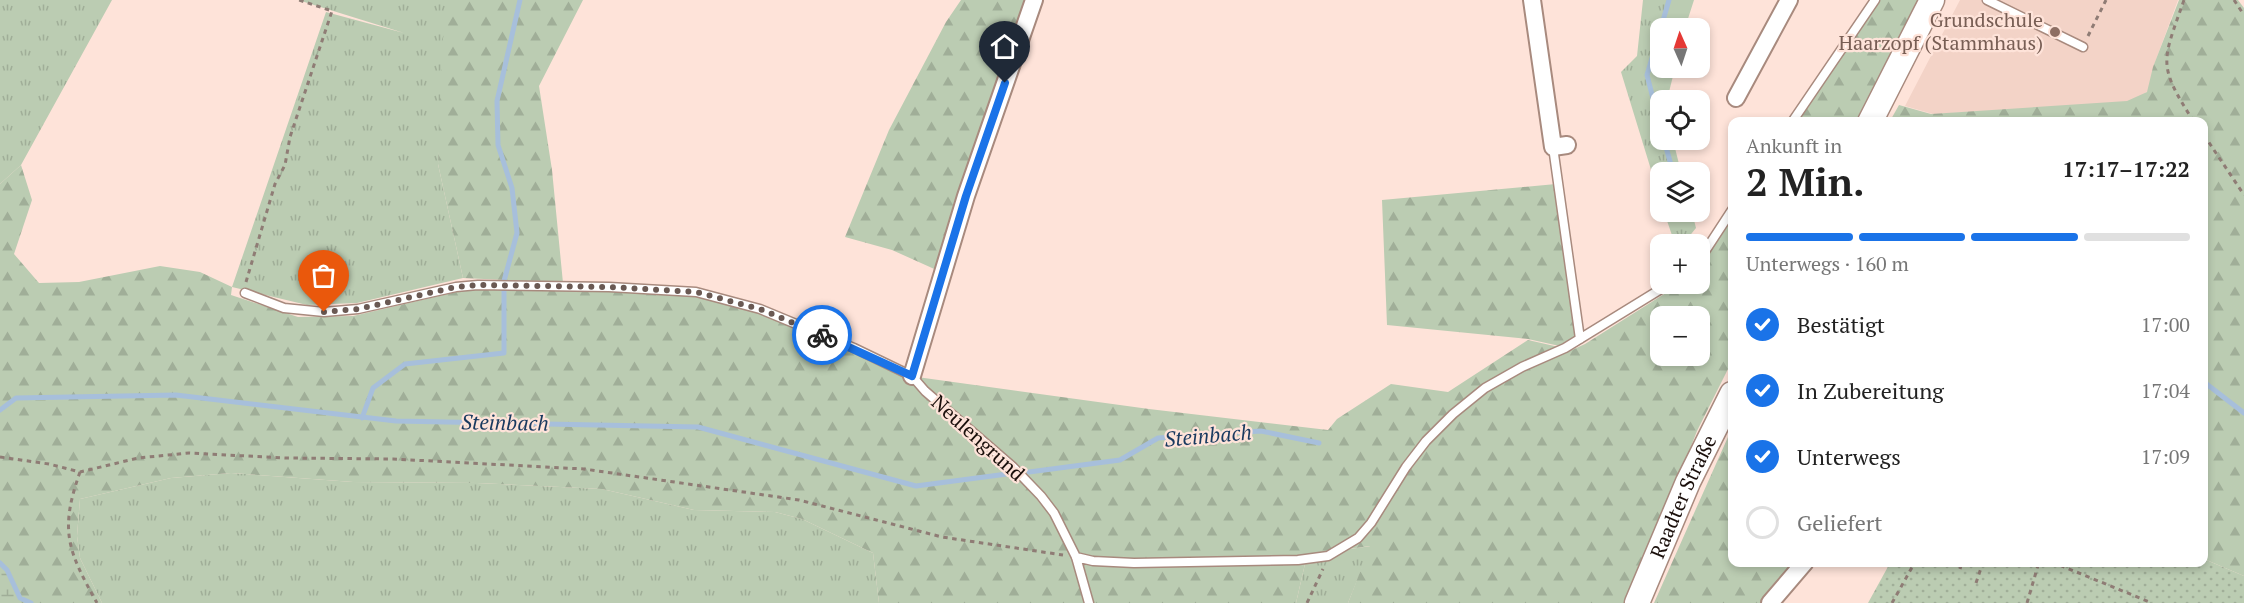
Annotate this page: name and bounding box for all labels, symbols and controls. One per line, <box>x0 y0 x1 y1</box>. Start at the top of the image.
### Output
place label: Grundschule Haarzopf (Stammhaus) <box>1839 6 2043 56</box>
north arrow <box>1650 18 1710 78</box>
map controls <box>1650 18 1710 366</box>
pin <box>979 21 1030 83</box>
marker: Grundschule Haarzopf (Stammhaus) <box>2048 25 2062 39</box>
icon: home <box>988 30 1021 63</box>
button: locate <box>1650 90 1710 150</box>
text: Ankunft in <box>1746 132 1842 159</box>
text: 17:17–17:22 <box>2062 154 2190 183</box>
text: 2 Min. <box>1746 155 1864 207</box>
button: layers <box>1650 162 1710 222</box>
button: + <box>1650 234 1710 294</box>
pin <box>298 250 349 312</box>
text: Unterwegs · 160 m <box>1746 250 1909 277</box>
icon: bag <box>307 259 340 292</box>
courier <box>792 305 852 365</box>
button: − <box>1650 306 1710 366</box>
icon: check <box>1746 308 1779 341</box>
text: Bestätigt <box>1797 310 1885 339</box>
text: 17:00 <box>2141 311 2190 338</box>
icon: bike <box>806 319 839 352</box>
icon: check <box>1746 374 1779 407</box>
text: In Zubereitung <box>1797 376 1944 405</box>
text: 17:04 <box>2141 377 2190 404</box>
street label: Neulengrund <box>926 389 1031 487</box>
water label: Steinbach <box>461 407 549 437</box>
water label: Steinbach <box>1163 417 1253 453</box>
street label: Raadter Straße <box>1643 430 1723 562</box>
icon: check <box>1746 440 1779 473</box>
text: Unterwegs <box>1797 442 1901 471</box>
text: 17:09 <box>2141 443 2190 470</box>
text: Geliefert <box>1797 508 1882 537</box>

